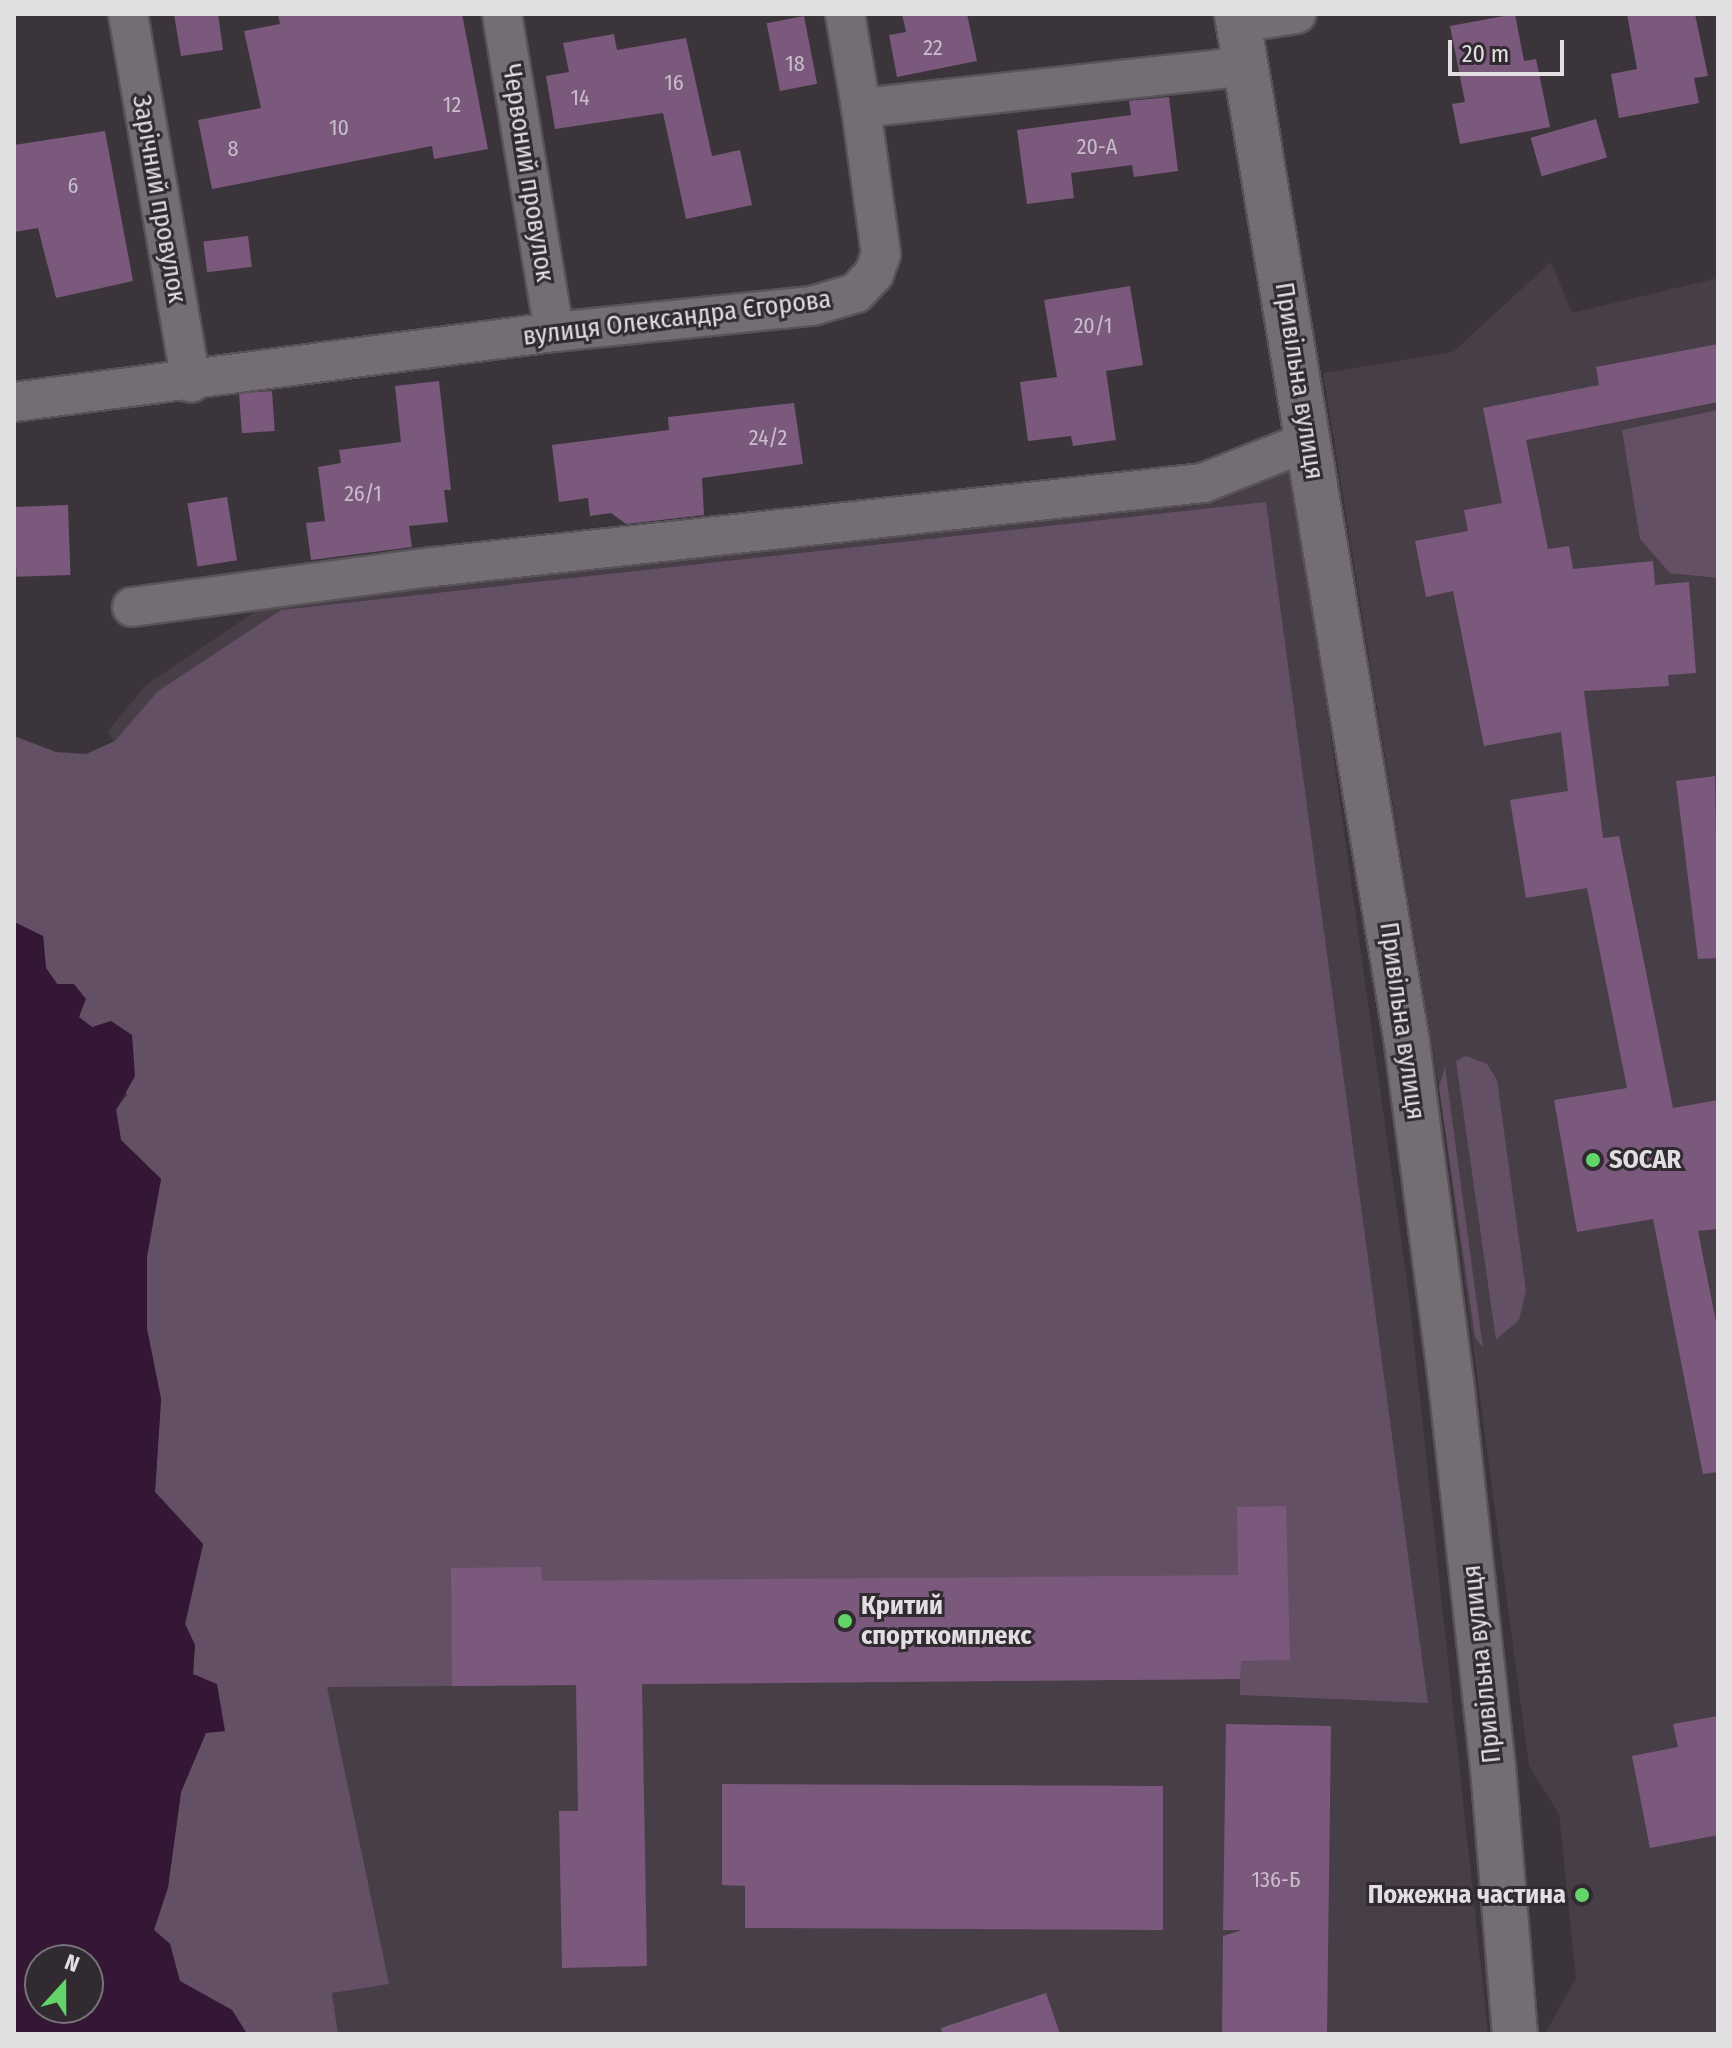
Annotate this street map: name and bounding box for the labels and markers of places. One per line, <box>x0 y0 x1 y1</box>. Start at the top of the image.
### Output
place label: SOCAR <box>1609 1144 1681 1176</box>
marker: SOCAR <box>1584 1151 1602 1169</box>
place label: Критий спорткомплекс <box>861 1590 1032 1652</box>
marker: Критий спорткомплекс <box>836 1612 854 1630</box>
place label: Пожежна частина <box>1368 1879 1566 1911</box>
marker: Пожежна частина <box>1573 1886 1591 1904</box>

